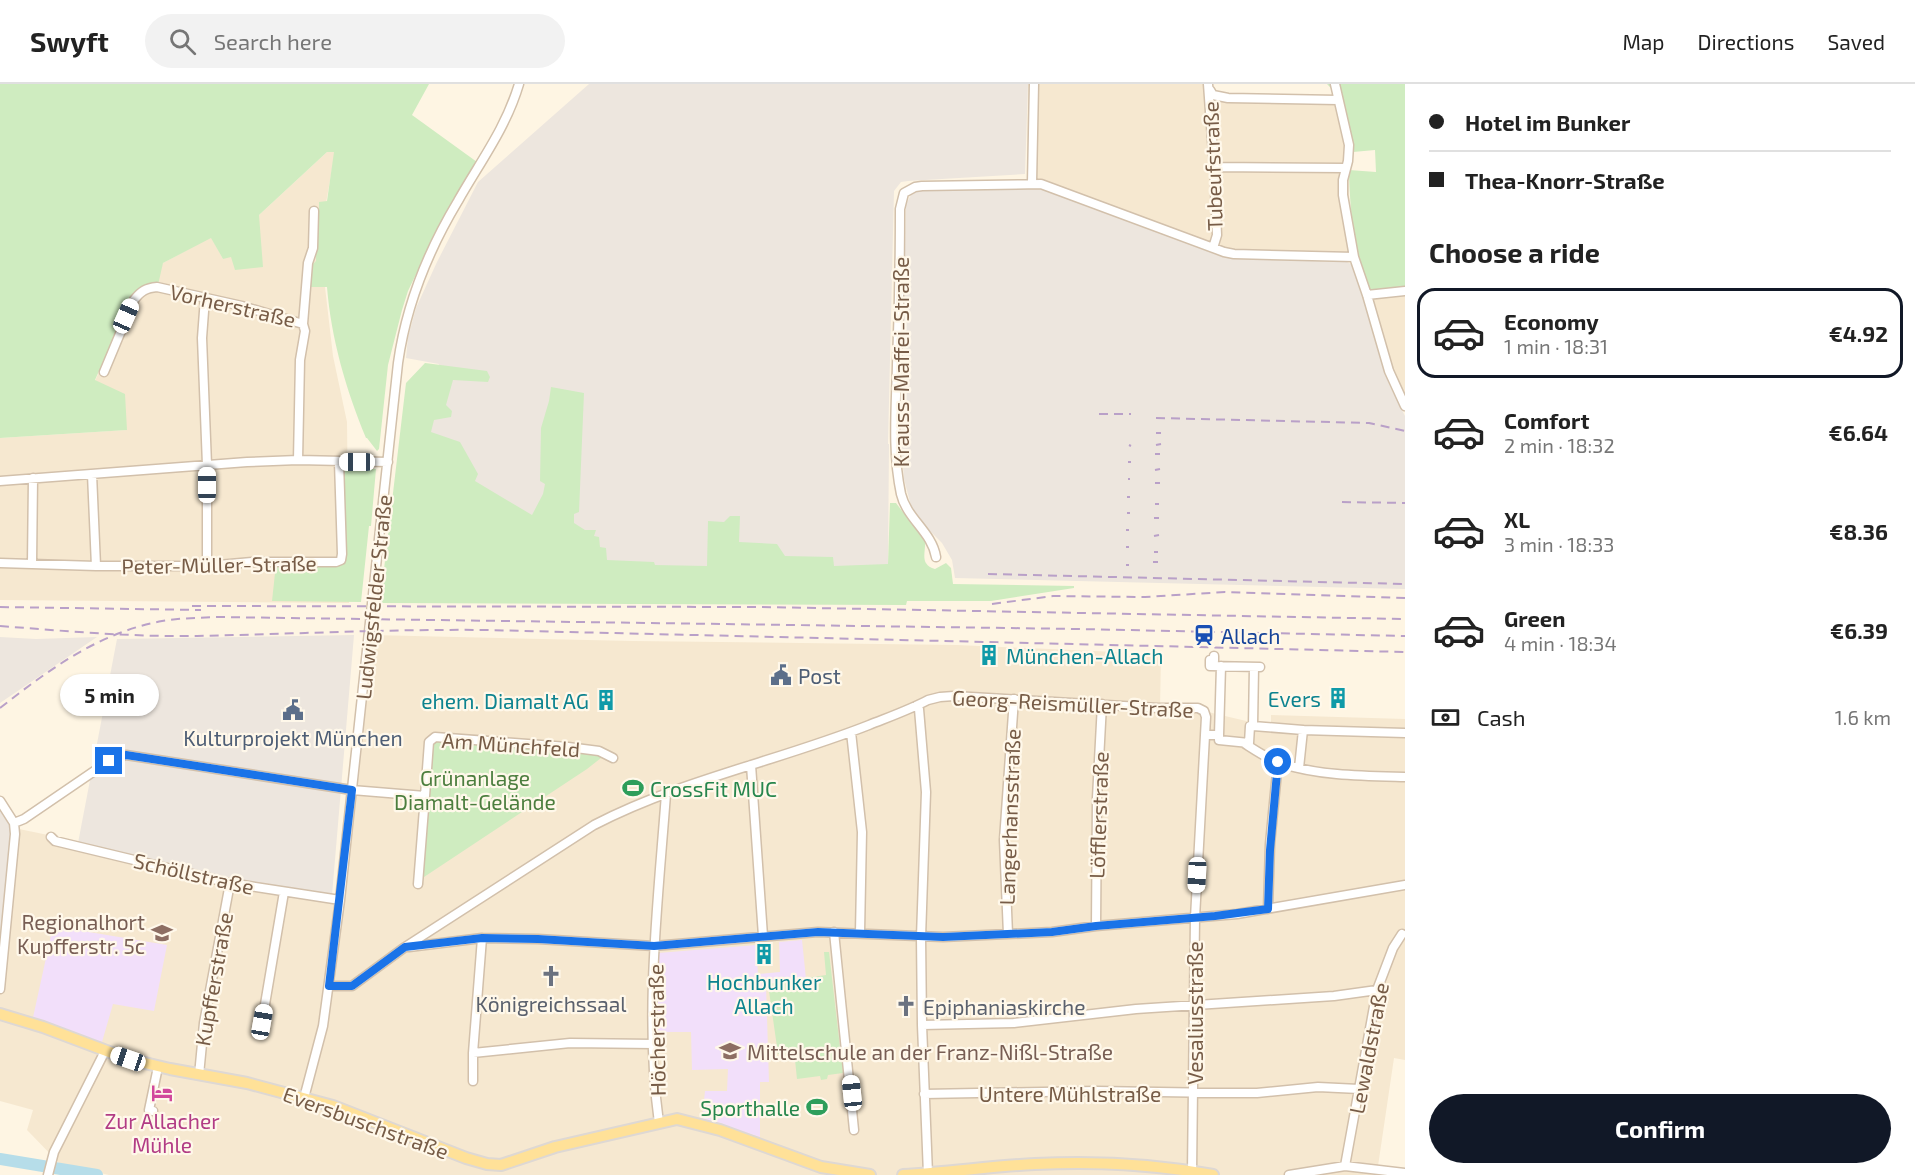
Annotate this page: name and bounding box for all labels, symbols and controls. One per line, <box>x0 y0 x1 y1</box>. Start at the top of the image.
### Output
search box <box>145 14 565 68</box>
text: Swyft <box>30 24 109 58</box>
icon: search <box>166 25 199 58</box>
text: Search here <box>214 28 332 54</box>
text: Map <box>1622 29 1665 54</box>
text: Directions <box>1698 29 1794 54</box>
text: Saved <box>1827 29 1885 54</box>
street label: Tubeufstraße <box>1197 101 1227 231</box>
text: Hotel im Bunker <box>1465 109 1630 135</box>
text: Thea-Knorr-Straße <box>1465 167 1665 193</box>
text: Choose a ride <box>1429 236 1600 268</box>
street label: Krauss-Maffei-Straße <box>888 257 913 467</box>
street label: Vorherstraße <box>168 278 298 332</box>
car <box>110 296 142 336</box>
icon: car <box>1432 306 1486 360</box>
text: Economy <box>1504 308 1599 334</box>
text: €4.92 <box>1829 320 1888 346</box>
text: 1 min · 18:31 <box>1504 334 1608 358</box>
icon: car <box>1432 405 1486 459</box>
text: Comfort <box>1504 407 1589 433</box>
text: €6.64 <box>1829 419 1888 445</box>
text: 2 min · 18:32 <box>1504 433 1615 457</box>
car <box>339 453 375 471</box>
car <box>198 467 216 503</box>
street label: Ludwigsfelder Straße <box>350 493 396 701</box>
icon: car <box>1432 504 1486 558</box>
text: XL <box>1504 506 1530 532</box>
text: €8.36 <box>1829 518 1888 544</box>
text: 3 min · 18:33 <box>1504 532 1614 556</box>
street label: Peter-Müller-Straße <box>121 550 317 578</box>
icon: car <box>1432 603 1486 657</box>
text: Green <box>1504 605 1566 631</box>
text: €6.39 <box>1830 617 1888 643</box>
station icon: Allach <box>1192 623 1216 647</box>
place label: Allach <box>1221 623 1281 648</box>
text: 4 min · 18:34 <box>1504 631 1617 655</box>
building icon: München-Allach <box>977 643 1001 667</box>
place label: München-Allach <box>1006 643 1164 668</box>
public building icon: Post <box>769 663 793 687</box>
place label: Post <box>798 663 841 688</box>
callout: 5 min <box>60 674 158 716</box>
text: 5 min <box>84 683 135 707</box>
street label: Georg-Reismüller-Straße <box>952 684 1194 722</box>
place label: Evers <box>1268 686 1321 711</box>
building icon: Evers <box>1326 686 1350 710</box>
place label: ehem. Diamalt AG <box>421 688 589 713</box>
building icon: ehem. Diamalt AG <box>594 688 618 712</box>
public building icon: Kulturprojekt München <box>281 698 305 722</box>
icon: cash <box>1429 701 1462 734</box>
text: Cash <box>1477 704 1526 730</box>
text: 1.6 km <box>1835 705 1891 729</box>
place label: Kulturprojekt München <box>183 725 403 751</box>
street label: Am Münchfeld <box>441 727 581 761</box>
street label: Langerhansstraße <box>993 728 1025 906</box>
route end <box>95 747 122 774</box>
route start <box>1264 748 1291 775</box>
street label: Löfflerstraße <box>1083 751 1113 879</box>
park label: Grünanlage Diamalt-Gelände <box>394 765 556 814</box>
sports icon: CrossFit MUC <box>621 776 645 800</box>
place label: CrossFit MUC <box>650 776 777 801</box>
street label: Schöllstraße <box>131 847 257 899</box>
car <box>1187 857 1207 893</box>
place label: Regionalhort Kupfferstr. 5c <box>17 909 145 958</box>
street label: Kupfferstraße <box>189 910 237 1048</box>
school or university icon: Regionalhort Kupfferstr. 5c <box>150 921 174 945</box>
street label: Vesaliusstraße <box>1182 941 1207 1085</box>
building icon: Hochbunker Allach <box>752 942 776 966</box>
church icon: Königreichssaal <box>539 964 563 988</box>
street label: Höcherstraße <box>642 964 670 1096</box>
place label: Hochbunker Allach <box>707 969 822 1018</box>
street label: Lewaldstraße <box>1343 980 1393 1116</box>
place label: Königreichssaal <box>476 991 627 1016</box>
church icon: Epiphaniaskirche <box>894 994 918 1018</box>
place label: Epiphaniaskirche <box>923 994 1085 1019</box>
car <box>250 1003 274 1041</box>
school or university icon: Mittelschule an der Franz-Nißl-Straße <box>718 1039 742 1063</box>
place label: Mittelschule an der Franz-Nißl-Straße <box>747 1039 1113 1064</box>
car <box>108 1045 148 1073</box>
car <box>841 1074 863 1112</box>
street label: Eversbuschstraße <box>280 1080 452 1164</box>
hotel icon: Zur Allacher Mühle <box>150 1081 174 1105</box>
street label: Untere Mühlstraße <box>979 1081 1161 1106</box>
button: Confirm <box>1429 1094 1891 1163</box>
place label: Sporthalle <box>700 1095 800 1120</box>
sports icon: Sporthalle <box>805 1095 829 1119</box>
place label: Zur Allacher Mühle <box>104 1108 220 1157</box>

